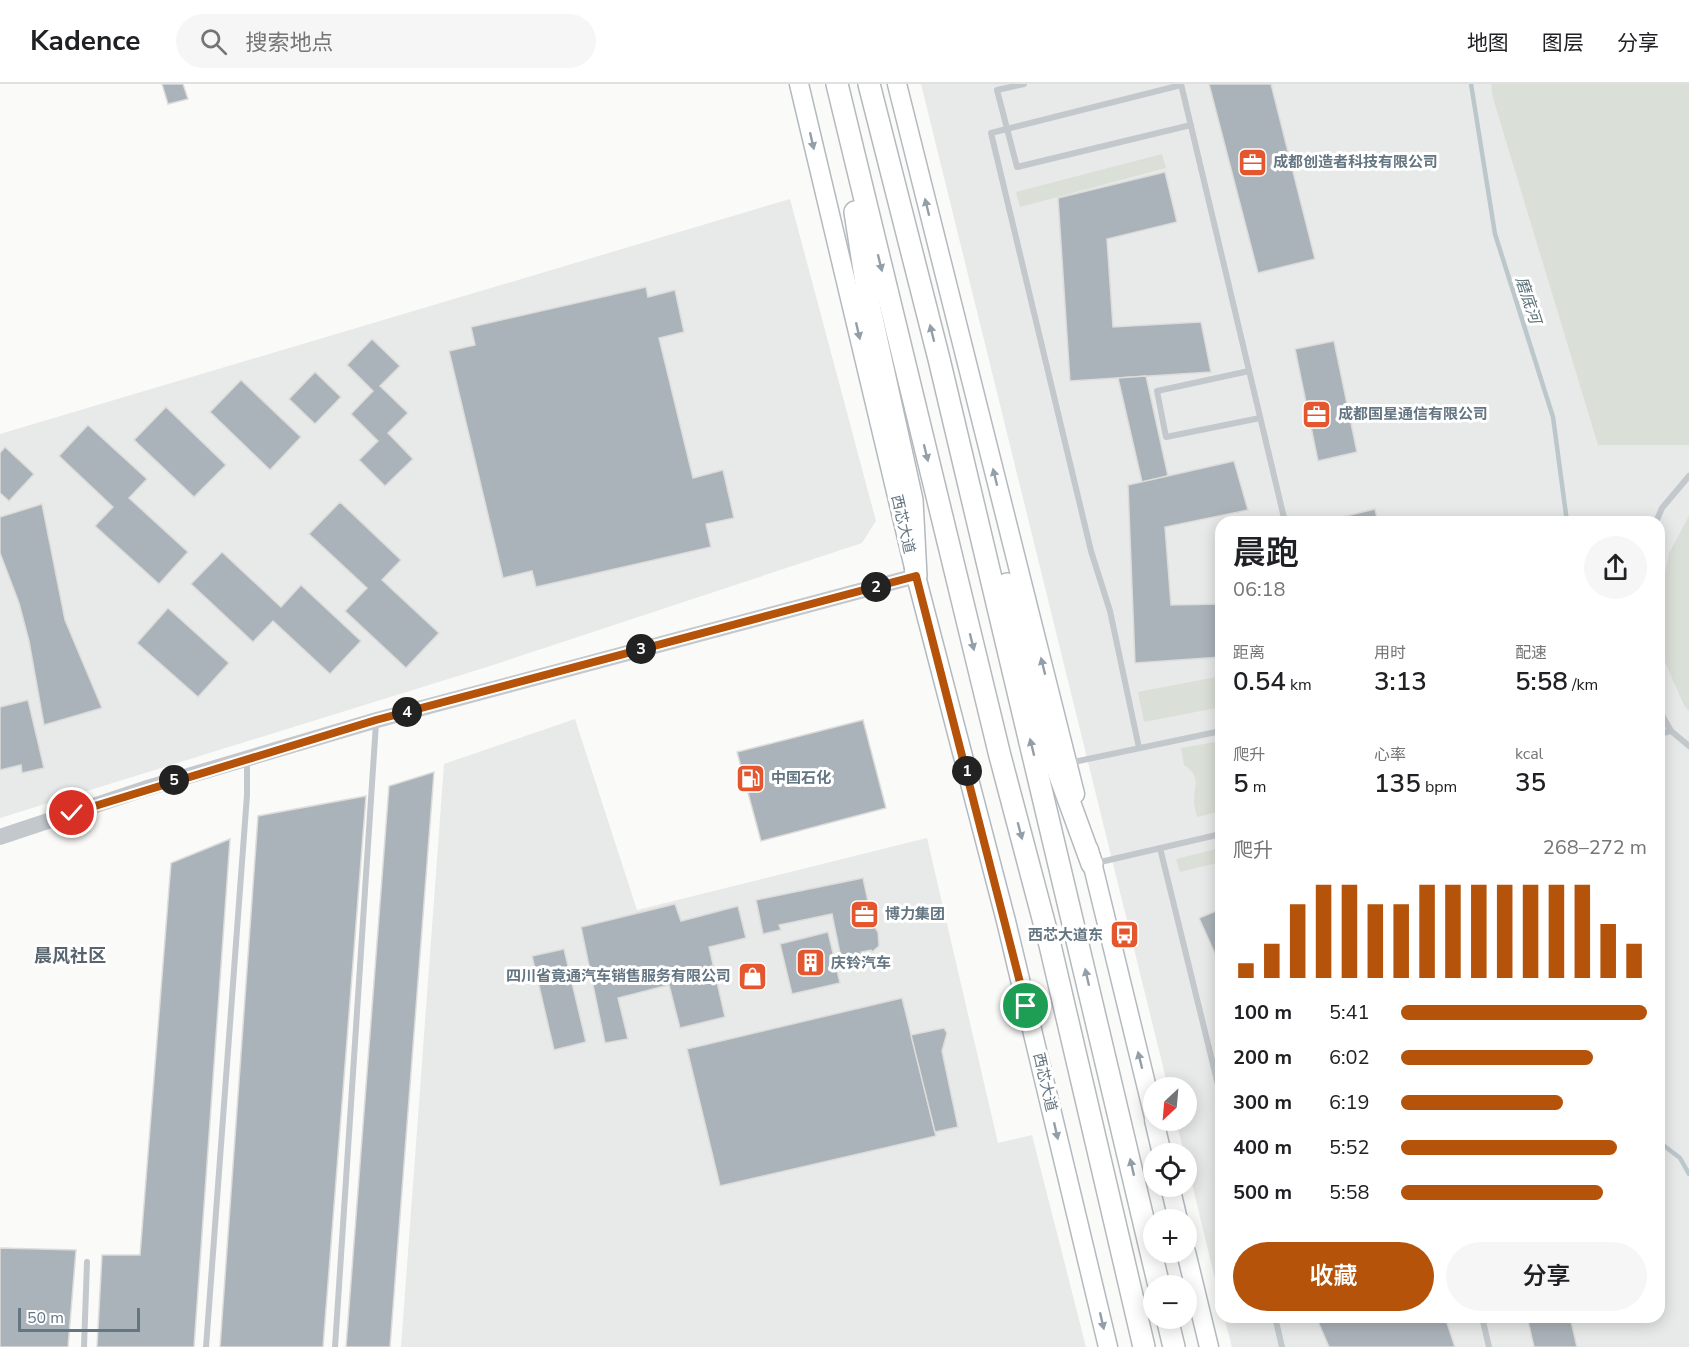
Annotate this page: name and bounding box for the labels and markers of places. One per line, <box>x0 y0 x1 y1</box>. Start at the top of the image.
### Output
office icon: 成都创造者科技有限公司 <box>1236 146 1268 178</box>
place label: 成都创造者科技有限公司 <box>1273 152 1438 172</box>
office icon: 成都国星通信有限公司 <box>1301 398 1333 430</box>
place label: 成都国星通信有限公司 <box>1338 404 1488 424</box>
pin: 2 <box>861 572 891 602</box>
pin: 3 <box>626 634 656 664</box>
pin: 4 <box>392 697 422 727</box>
pin: 1 <box>952 756 982 786</box>
fuel station icon: 中国石化 <box>734 762 766 794</box>
pin: 5 <box>159 765 189 795</box>
place label: 中国石化 <box>771 768 831 788</box>
pin <box>46 787 97 838</box>
office icon: 博力集团 <box>848 898 880 930</box>
place label: 博力集团 <box>885 904 945 924</box>
bus stop icon: 西芯大道东 <box>1108 919 1140 951</box>
place label: 西芯大道东 <box>1028 925 1103 945</box>
building icon: 庆铃汽车 <box>794 947 826 979</box>
place label: 庆铃汽车 <box>831 953 891 973</box>
shop icon: 四川省竟通汽车销售服务有限公司 <box>736 960 768 992</box>
place label: 四川省竟通汽车销售服务有限公司 <box>506 966 731 986</box>
pin <box>1000 980 1051 1031</box>

